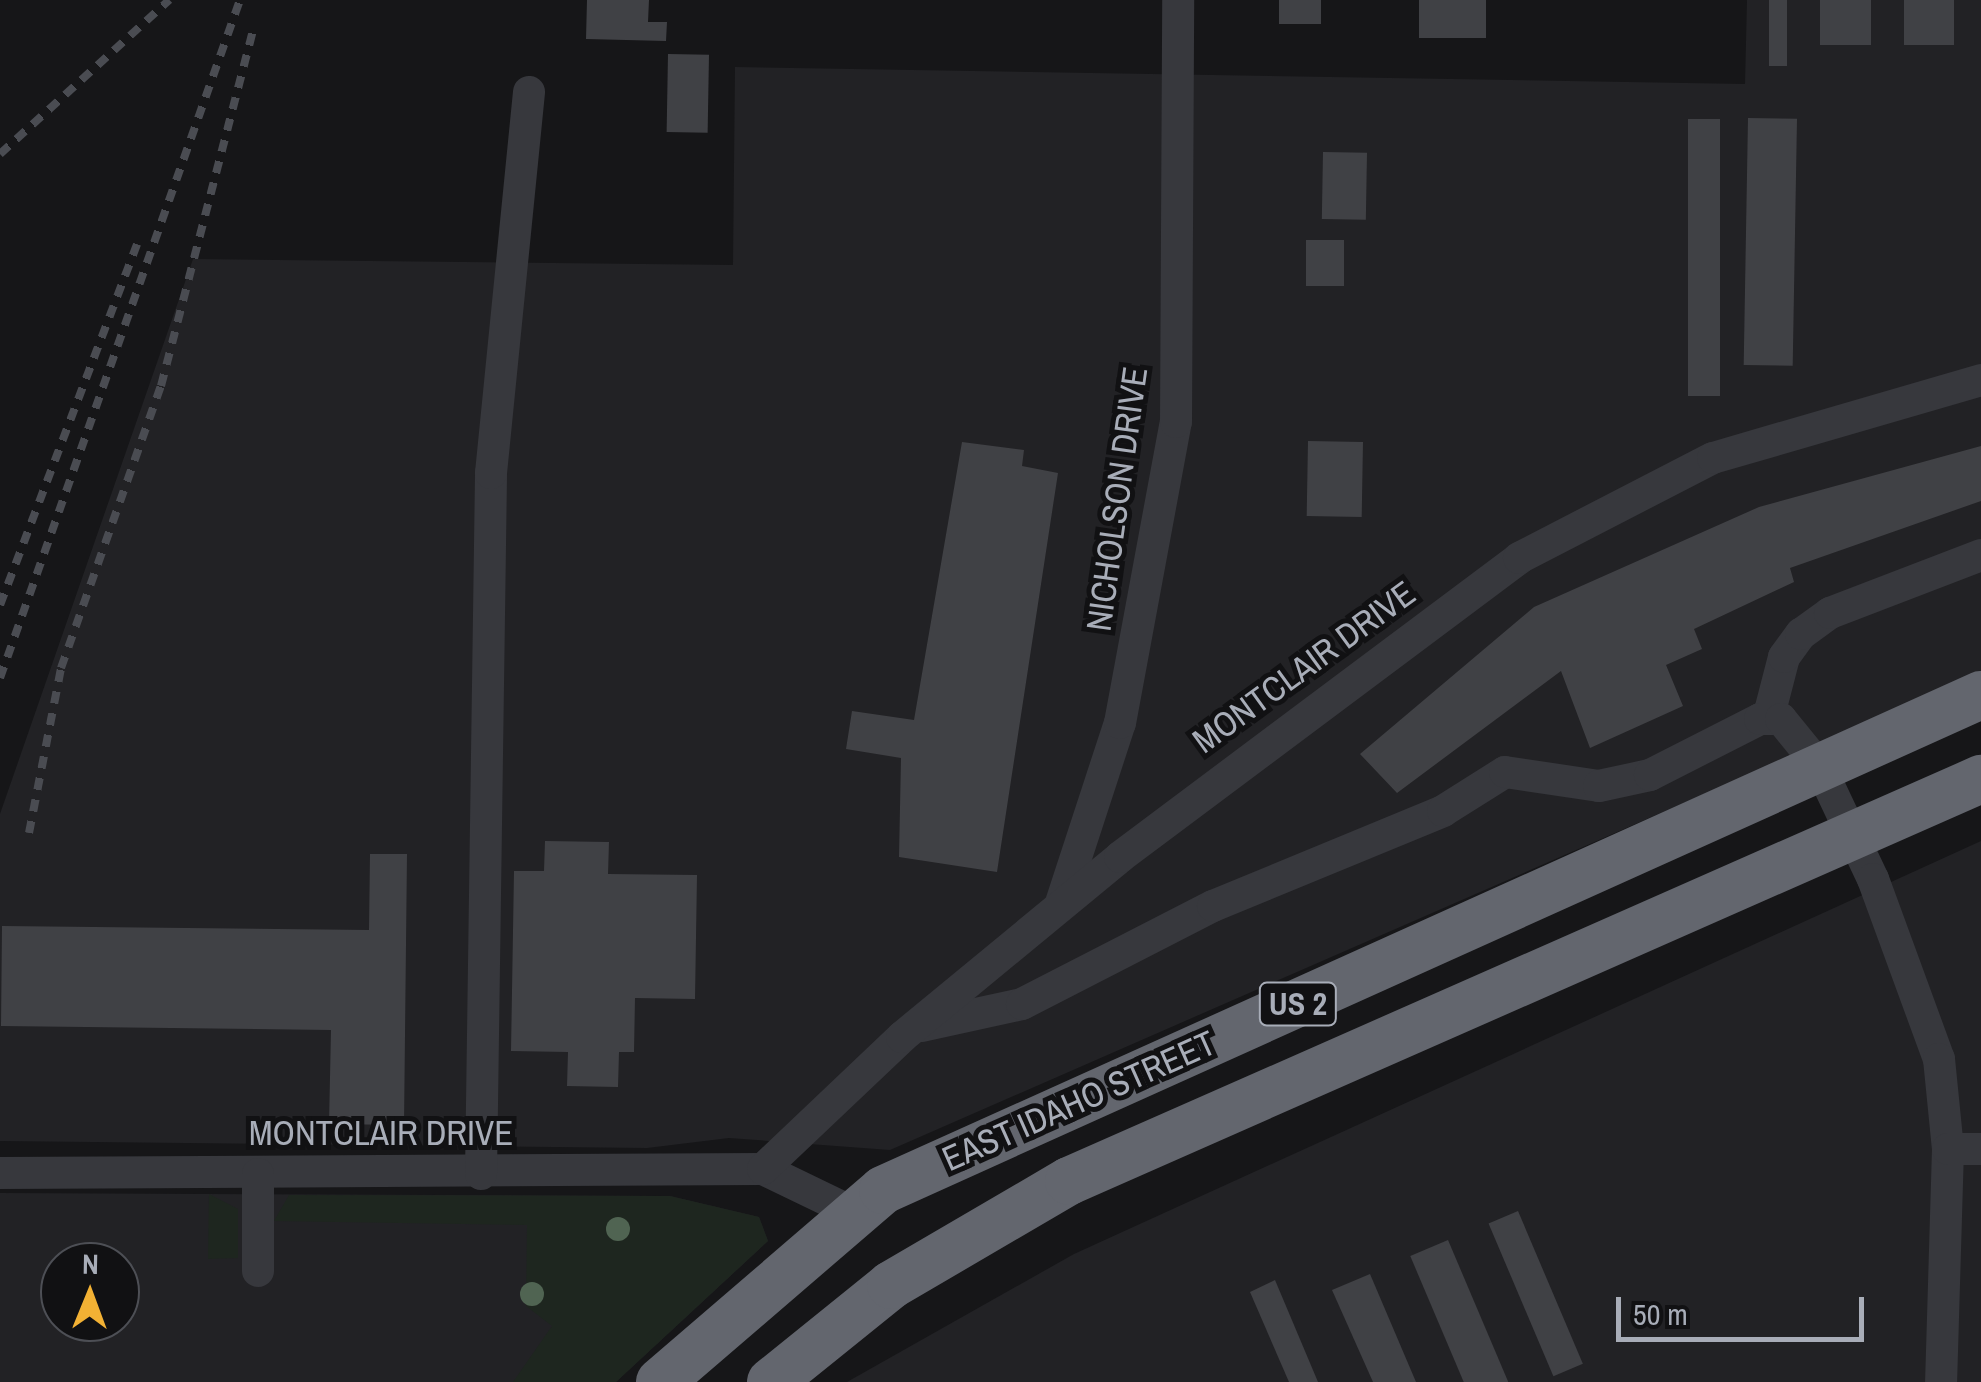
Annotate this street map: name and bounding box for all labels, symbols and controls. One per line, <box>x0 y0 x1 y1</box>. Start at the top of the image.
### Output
street label: NICHOLSON DRIVE <box>1078 364 1156 634</box>
street label: MONTCLAIR DRIVE <box>1185 572 1423 762</box>
road number: US 2 <box>1258 977 1338 1031</box>
street label: EAST IDAHO STREET <box>936 1022 1222 1180</box>
street label: MONTCLAIR DRIVE <box>249 1112 513 1154</box>
north arrow <box>40 1242 140 1342</box>
text: N <box>82 1245 99 1283</box>
scale bar <box>1621 1277 1868 1339</box>
text: 50 m <box>1633 1294 1688 1334</box>

